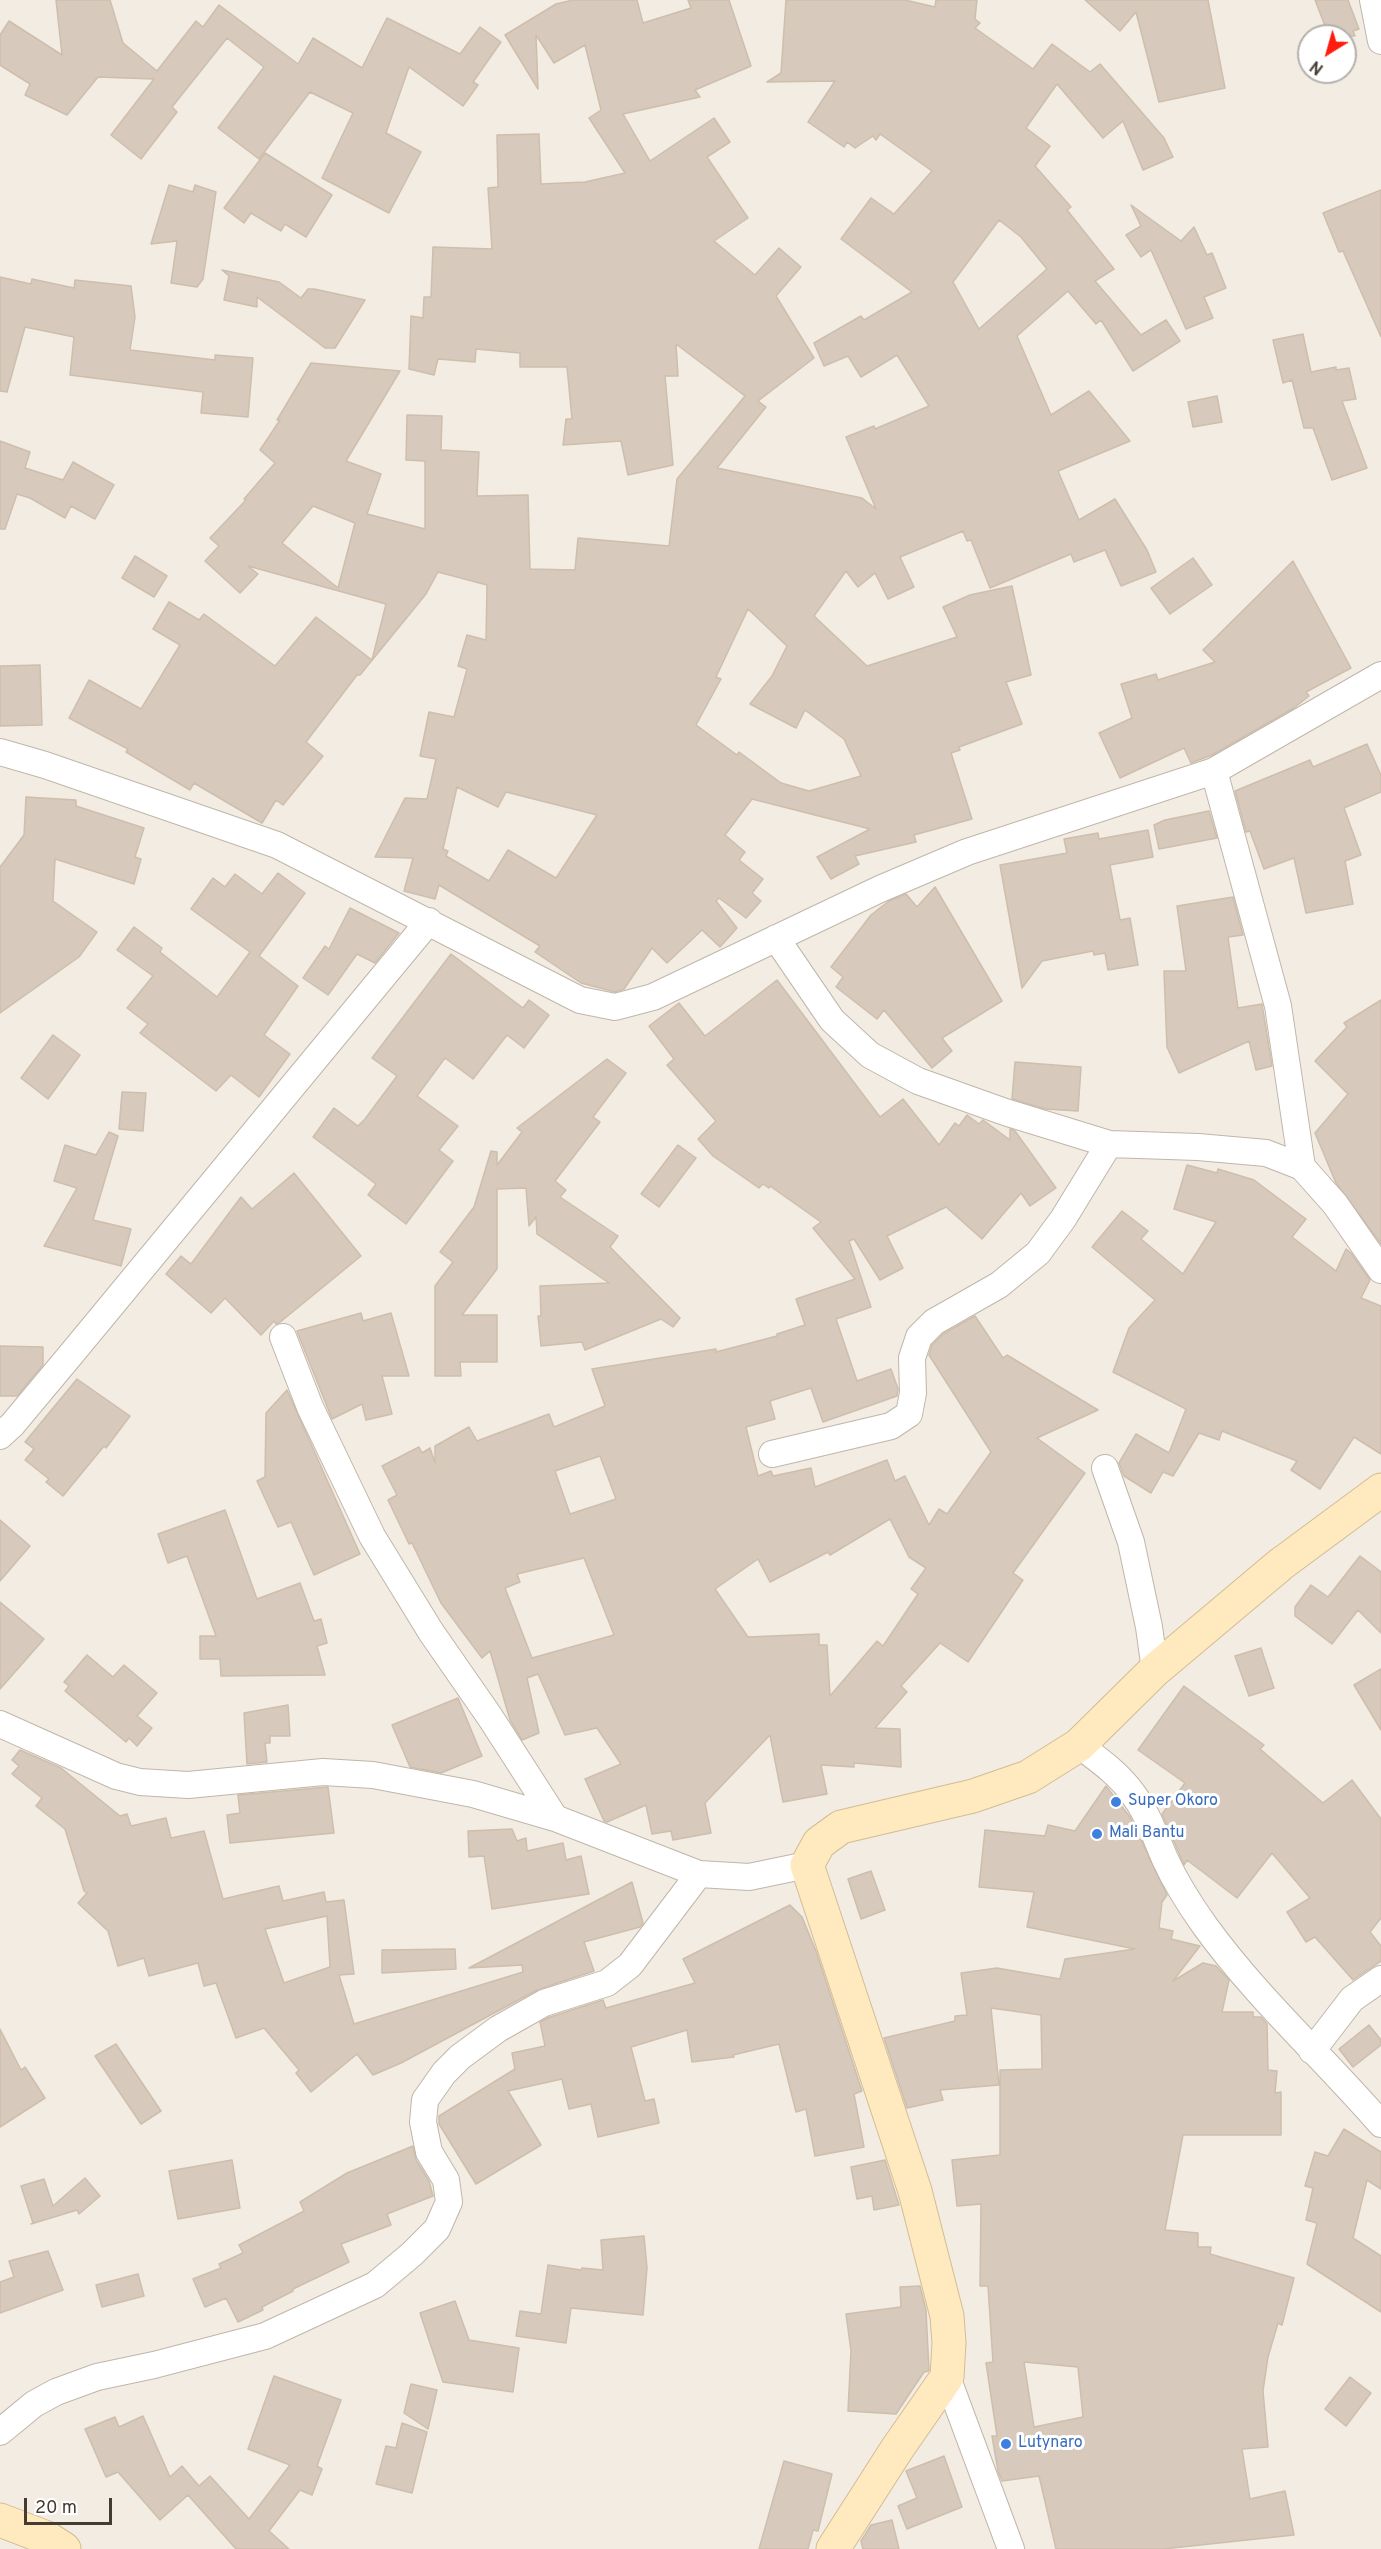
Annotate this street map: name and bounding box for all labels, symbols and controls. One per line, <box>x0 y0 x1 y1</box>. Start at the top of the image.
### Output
north arrow <box>1297 24 1357 84</box>
text: N <box>1307 55 1328 78</box>
place label: Super Okoro <box>1128 1792 1218 1812</box>
marker: Super Okoro <box>1109 1795 1123 1809</box>
place label: Mali Bantu <box>1109 1824 1185 1844</box>
marker: Mali Bantu <box>1090 1827 1104 1841</box>
place label: Lutynaro <box>1018 2434 1083 2454</box>
marker: Lutynaro <box>999 2437 1013 2451</box>
scale bar <box>27 2486 116 2524</box>
text: 20 m <box>35 2497 77 2520</box>

